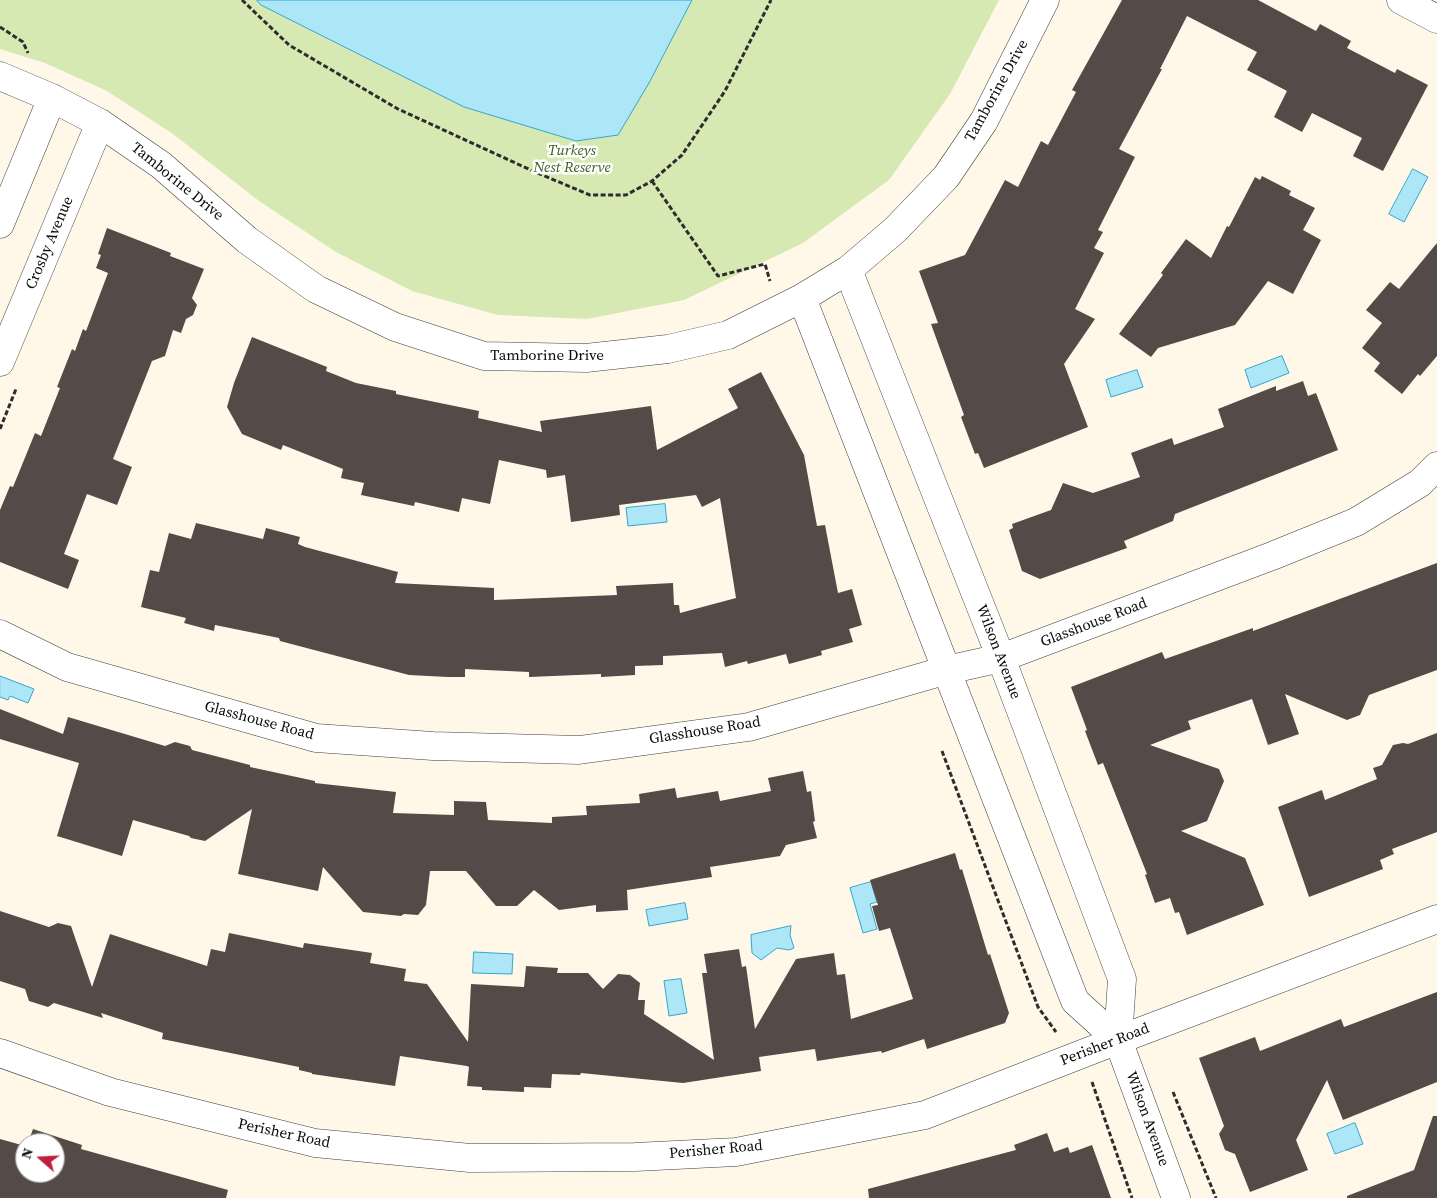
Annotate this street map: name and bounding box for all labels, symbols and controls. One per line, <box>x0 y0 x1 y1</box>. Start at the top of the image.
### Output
street label: Tamborine Drive <box>962 37 1032 145</box>
street label: Tamborine Drive <box>127 139 227 225</box>
park label: Turkeys Nest Reserve <box>534 142 610 177</box>
street label: Crosby Avenue <box>22 194 78 292</box>
street label: Tamborine Drive <box>490 347 604 365</box>
street label: Glasshouse Road <box>1038 594 1150 652</box>
street label: Wilson Avenue <box>972 602 1024 702</box>
street label: Glasshouse Road <box>202 698 316 744</box>
street label: Glasshouse Road <box>648 713 762 749</box>
street label: Perisher Road <box>1058 1020 1152 1070</box>
street label: Wilson Avenue <box>1122 1069 1172 1169</box>
street label: Perisher Road <box>236 1115 332 1153</box>
north arrow <box>15 1133 65 1183</box>
street label: Perisher Road <box>668 1137 764 1163</box>
text: N <box>16 1145 38 1162</box>

